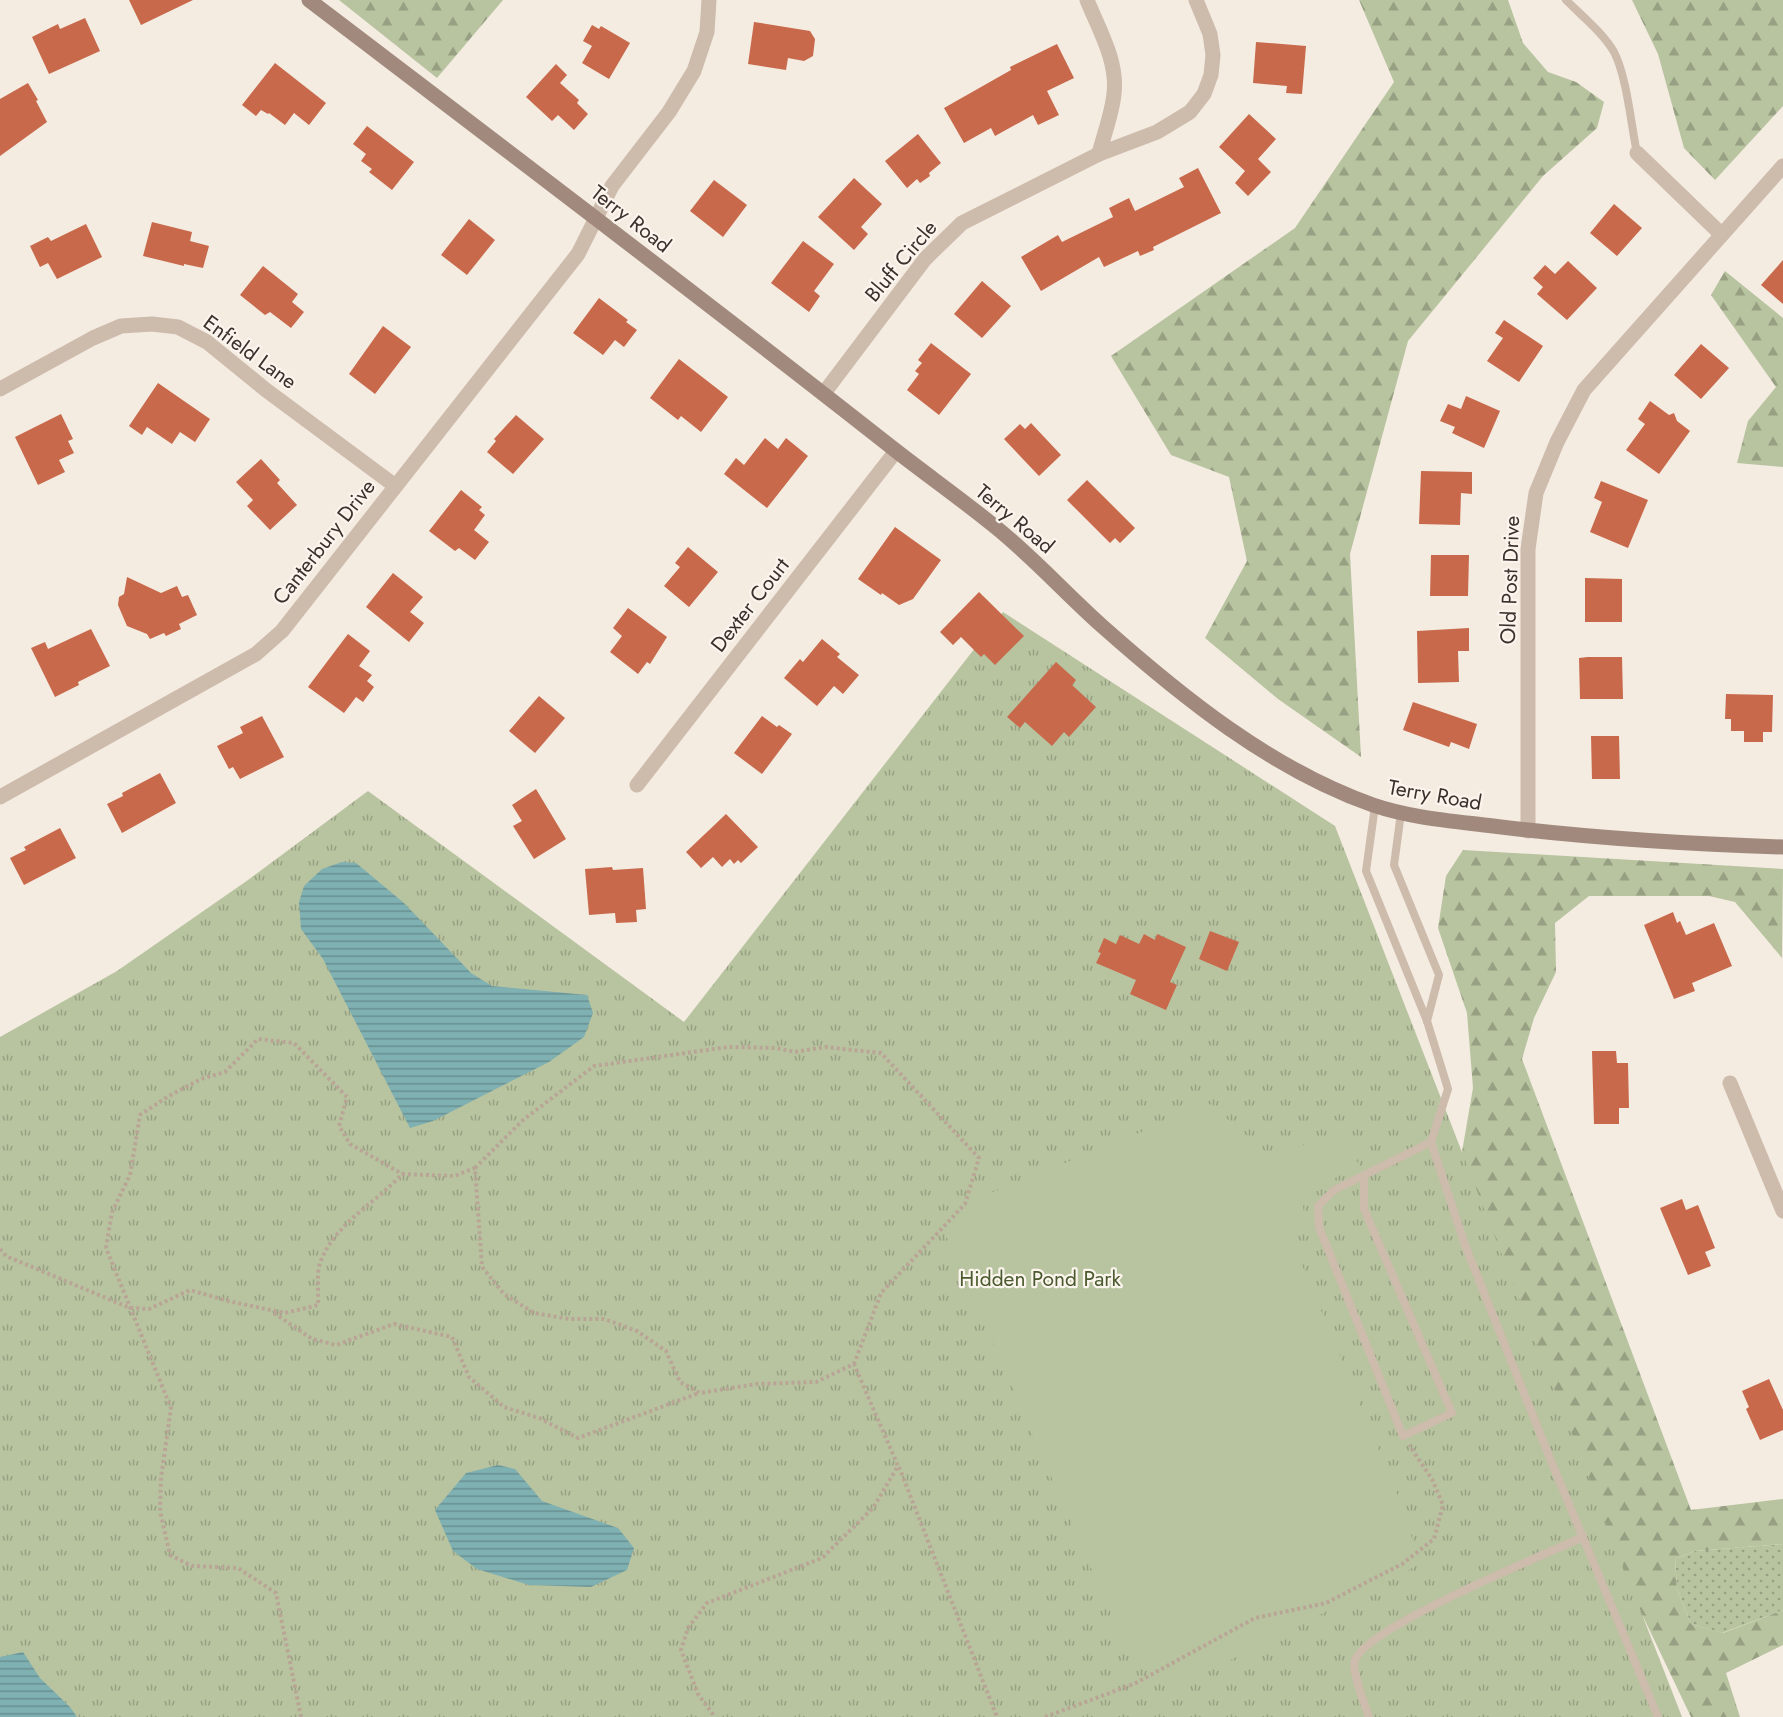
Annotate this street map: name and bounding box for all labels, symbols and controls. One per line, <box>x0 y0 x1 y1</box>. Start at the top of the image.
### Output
street label: Terry Road <box>585 178 677 260</box>
street label: Bluff Circle <box>858 214 944 308</box>
street label: Enfield Lane <box>197 308 303 396</box>
street label: Canterbury Drive <box>266 473 383 611</box>
street label: Terry Road <box>969 477 1061 561</box>
street label: Old Post Drive <box>1493 515 1527 645</box>
street label: Dexter Court <box>704 552 796 658</box>
street label: Terry Road <box>1386 772 1484 818</box>
park label: Hidden Pond Park <box>959 1264 1122 1294</box>

